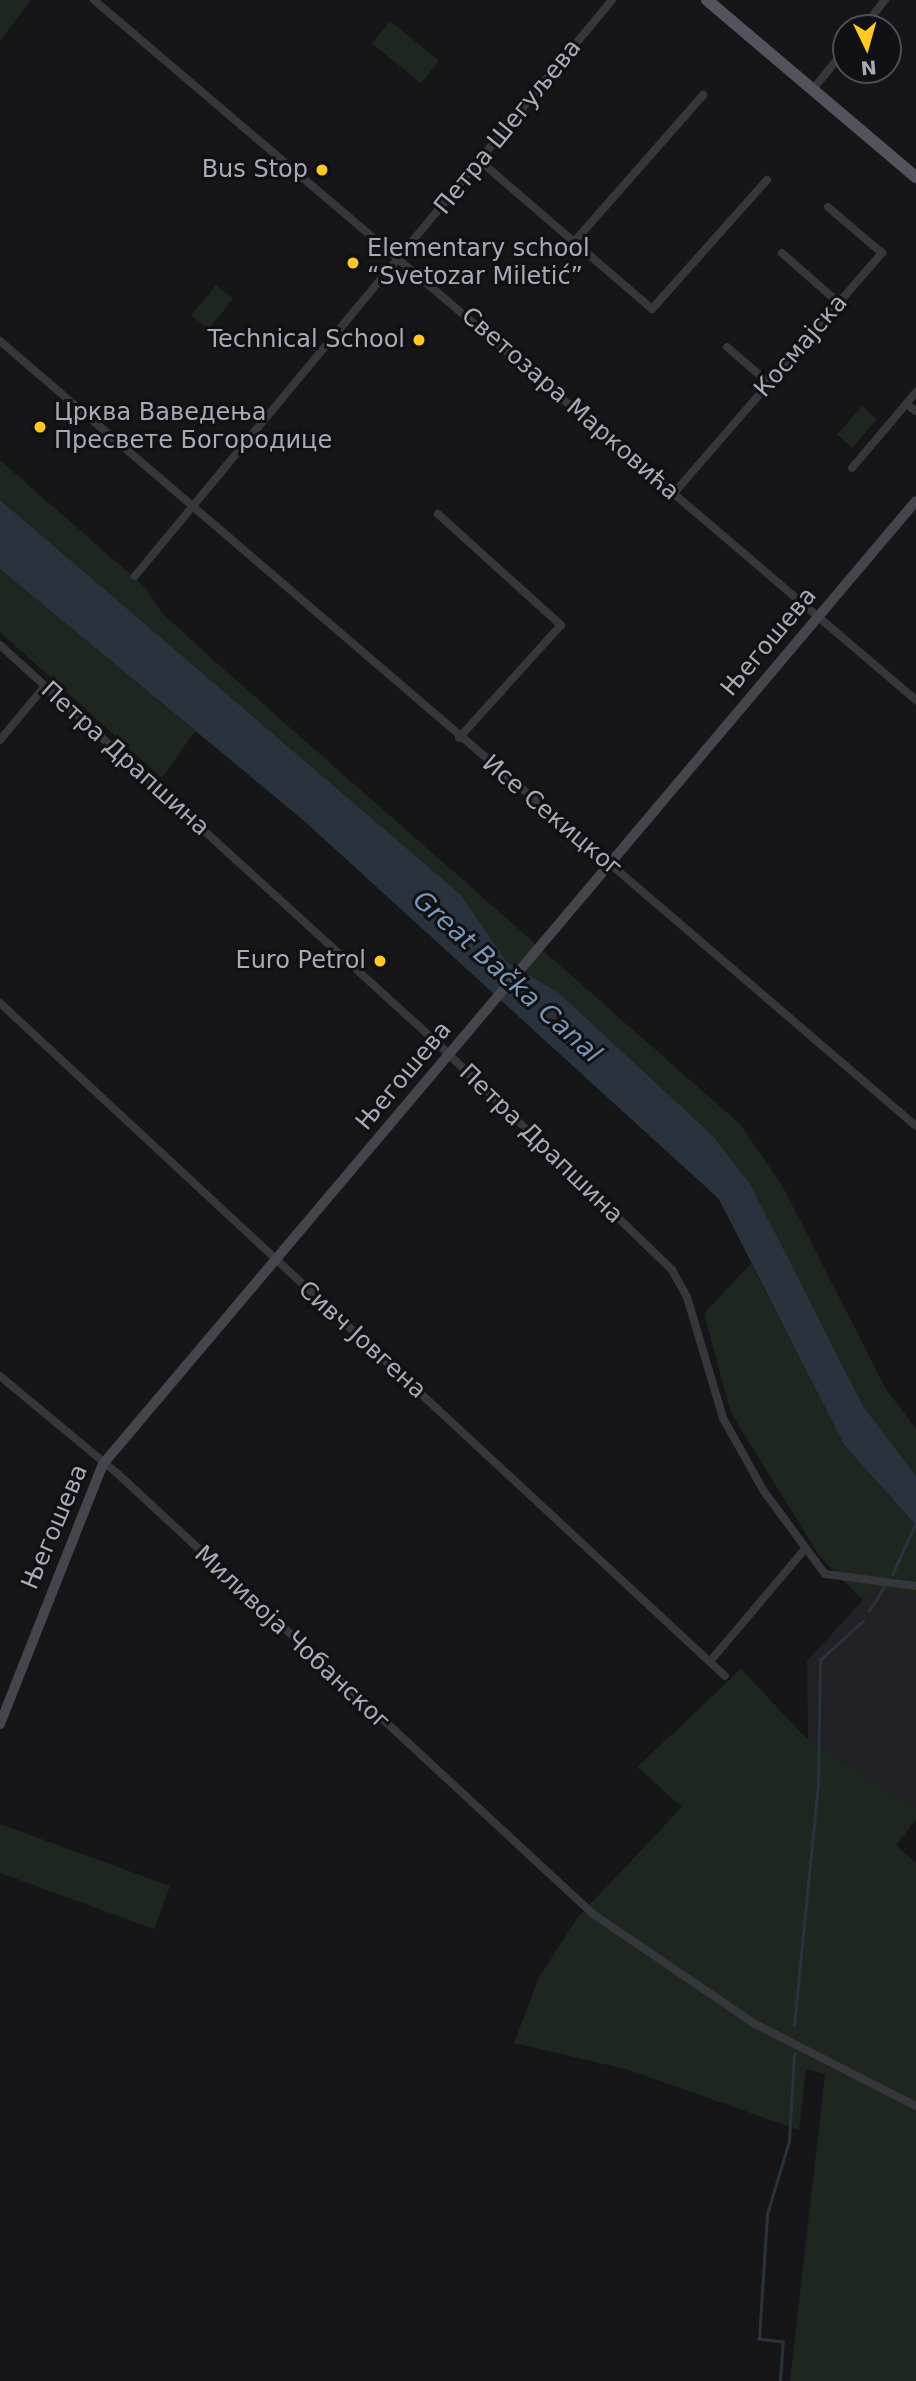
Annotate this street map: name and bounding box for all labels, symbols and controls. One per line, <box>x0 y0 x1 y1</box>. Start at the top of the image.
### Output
north arrow <box>832 14 902 84</box>
street label: Петра Шегуљева <box>429 34 587 220</box>
text: N <box>860 56 878 80</box>
place label: Bus Stop <box>202 156 308 184</box>
marker: Bus Stop <box>314 162 330 178</box>
place label: Elementary school “Svetozar Miletić” <box>367 235 590 291</box>
marker: Elementary school “Svetozar Miletić” <box>345 255 361 271</box>
street label: Космајска <box>749 289 853 403</box>
street label: Светозара Марковића <box>455 302 685 506</box>
place label: Technical School <box>207 326 405 354</box>
marker: Technical School <box>411 332 427 348</box>
place label: Црква Ваведења Пресвете Богородице <box>54 399 332 455</box>
marker: Црква Ваведења Пресвете Богородице <box>32 419 48 435</box>
street label: Његошева <box>715 582 823 702</box>
street label: Петра Драпшина <box>35 676 215 842</box>
street label: Исе Секицког <box>476 749 628 883</box>
water label: Great Bačka Canal <box>407 884 607 1070</box>
place label: Euro Petrol <box>235 947 366 975</box>
marker: Euro Petrol <box>372 953 388 969</box>
street label: Његошева <box>350 1016 458 1136</box>
street label: Петра Драпшина <box>453 1058 629 1230</box>
street label: Сивч Јовгена <box>292 1275 432 1405</box>
street label: Његошева <box>16 1460 94 1594</box>
street label: Миливоја Чобанског <box>188 1540 396 1736</box>

